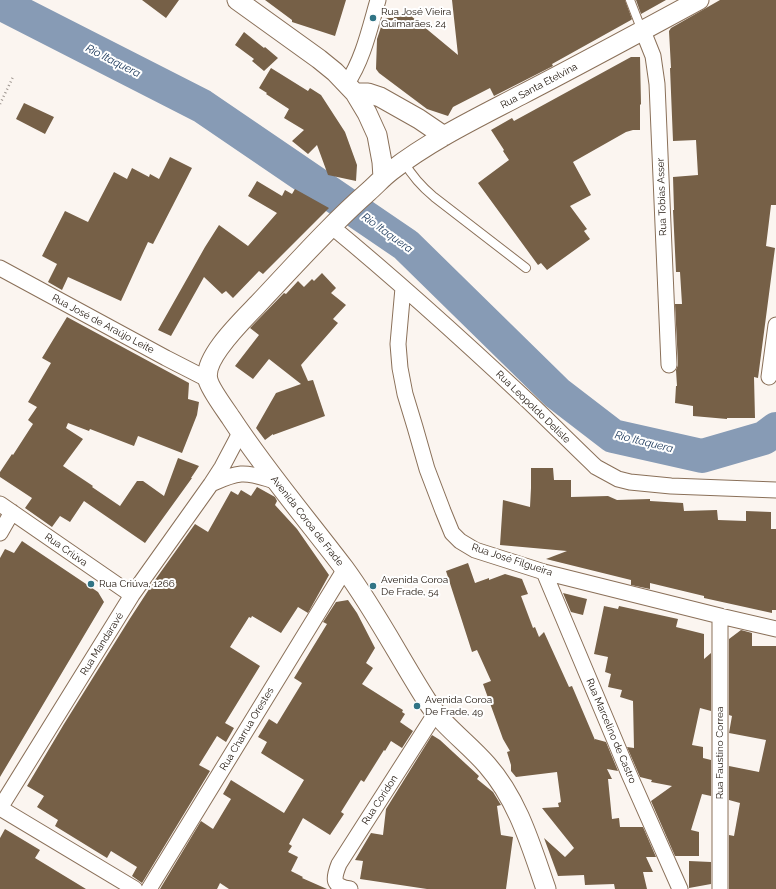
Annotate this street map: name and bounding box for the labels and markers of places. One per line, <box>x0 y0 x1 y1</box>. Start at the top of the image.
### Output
place label: Rua José Vieira Guimarães, 24 <box>381 6 451 30</box>
marker: Rua José Vieira Guimarães, 24 <box>368 13 378 23</box>
place label: Avenida Coroa De Frade, 54 <box>381 574 448 598</box>
place label: Rua Criúva, 1266 <box>99 578 175 590</box>
marker: Rua Criúva, 1266 <box>86 579 96 589</box>
marker: Avenida Coroa De Frade, 54 <box>368 581 378 591</box>
place label: Avenida Coroa De Frade, 49 <box>425 694 492 718</box>
marker: Avenida Coroa De Frade, 49 <box>412 701 422 711</box>

